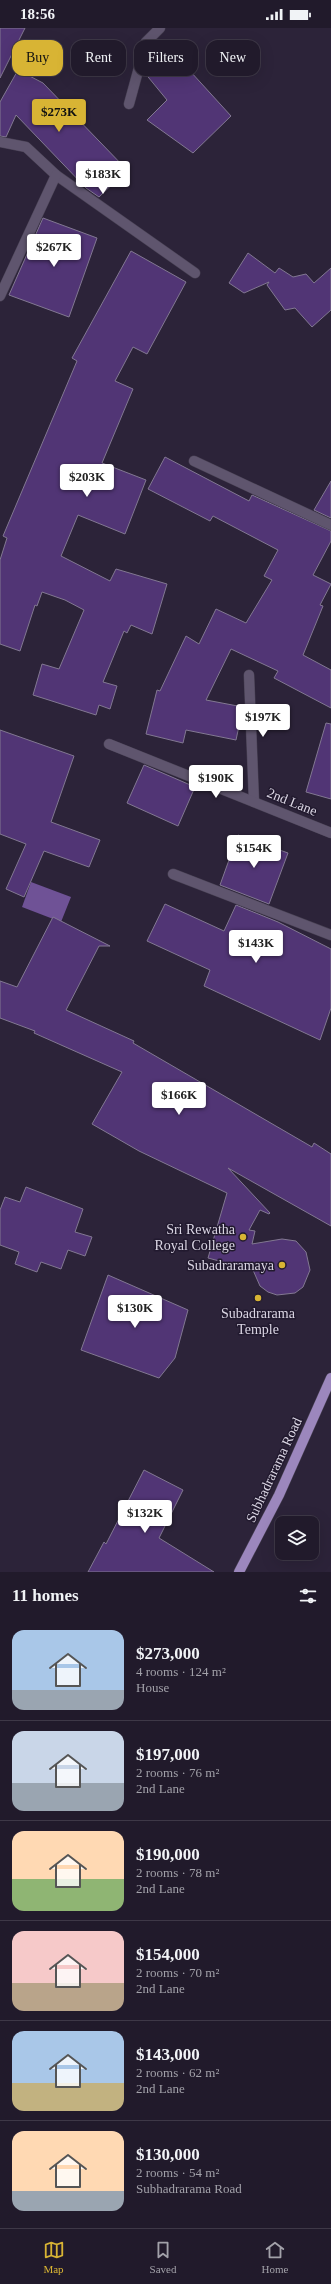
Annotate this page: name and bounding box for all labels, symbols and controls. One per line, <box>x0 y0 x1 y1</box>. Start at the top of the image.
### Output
text: 18:56 <box>20 6 55 22</box>
chip: Buy <box>12 40 63 76</box>
chip: Rent <box>71 40 126 76</box>
chip: Filters <box>134 40 198 76</box>
chip: New <box>206 40 260 76</box>
pin: $273K <box>31 99 87 133</box>
text: $273K <box>41 104 77 119</box>
pin: $183K <box>75 161 131 195</box>
text: $183K <box>85 166 121 181</box>
pin: $267K <box>26 234 82 268</box>
text: $267K <box>36 239 72 254</box>
pin: $203K <box>59 464 115 498</box>
text: $203K <box>69 469 105 484</box>
pin: $197K <box>235 704 291 738</box>
text: $197K <box>245 709 281 724</box>
pin: $190K <box>188 765 244 799</box>
text: $190K <box>198 770 234 785</box>
street label: 2nd Lane <box>265 785 319 819</box>
pin: $154K <box>226 835 282 869</box>
text: $154K <box>236 840 272 855</box>
pin: $143K <box>228 930 284 964</box>
text: $143K <box>238 935 274 950</box>
pin: $166K <box>151 1082 207 1116</box>
text: $166K <box>161 1087 197 1102</box>
place label: Sri Rewatha Royal College <box>155 1222 236 1253</box>
marker: Sri Rewatha Royal College <box>238 1232 248 1242</box>
place label: Subadraramaya <box>187 1258 275 1273</box>
marker: Subadraramaya <box>277 1260 287 1270</box>
marker: Subadrarama Temple <box>253 1293 263 1303</box>
pin: $130K <box>107 1295 163 1329</box>
text: $130K <box>117 1300 153 1315</box>
place label: Subadrarama Temple <box>221 1306 296 1337</box>
street label: Subhadrarama Road <box>243 1415 305 1525</box>
pin: $132K <box>117 1500 173 1534</box>
text: $132K <box>127 1505 163 1520</box>
map controls <box>275 1516 319 1560</box>
button: layers <box>275 1516 319 1560</box>
icon: filters <box>297 1585 319 1607</box>
text: 11 homes <box>12 1586 79 1605</box>
text: $273,000 <box>136 1644 200 1663</box>
icon: home <box>44 1646 92 1694</box>
text: 4 rooms · 124 m² <box>136 1664 226 1679</box>
text: House <box>136 1680 169 1695</box>
text: $197,000 <box>136 1745 200 1764</box>
icon: home <box>44 1747 92 1795</box>
text: 2 rooms · 76 m² <box>136 1765 219 1780</box>
text: 2nd Lane <box>136 1781 185 1796</box>
text: $190,000 <box>136 1845 200 1864</box>
icon: home <box>44 1847 92 1895</box>
text: 2 rooms · 78 m² <box>136 1865 219 1880</box>
text: 2nd Lane <box>136 1881 185 1896</box>
text: $154,000 <box>136 1945 200 1964</box>
icon: home <box>44 1947 92 1995</box>
text: 2 rooms · 70 m² <box>136 1965 219 1980</box>
text: 2nd Lane <box>136 1981 185 1996</box>
text: $143,000 <box>136 2045 200 2064</box>
icon: home <box>44 2047 92 2095</box>
text: 2 rooms · 62 m² <box>136 2065 219 2080</box>
text: 2nd Lane <box>136 2081 185 2096</box>
text: $130,000 <box>136 2145 200 2164</box>
icon: home <box>44 2147 92 2195</box>
text: 2 rooms · 54 m² <box>136 2165 219 2180</box>
text: Subhadrarama Road <box>136 2181 242 2196</box>
tab: Map <box>43 2239 65 2275</box>
tab: Saved <box>150 2239 176 2275</box>
tab: Home <box>262 2239 288 2275</box>

